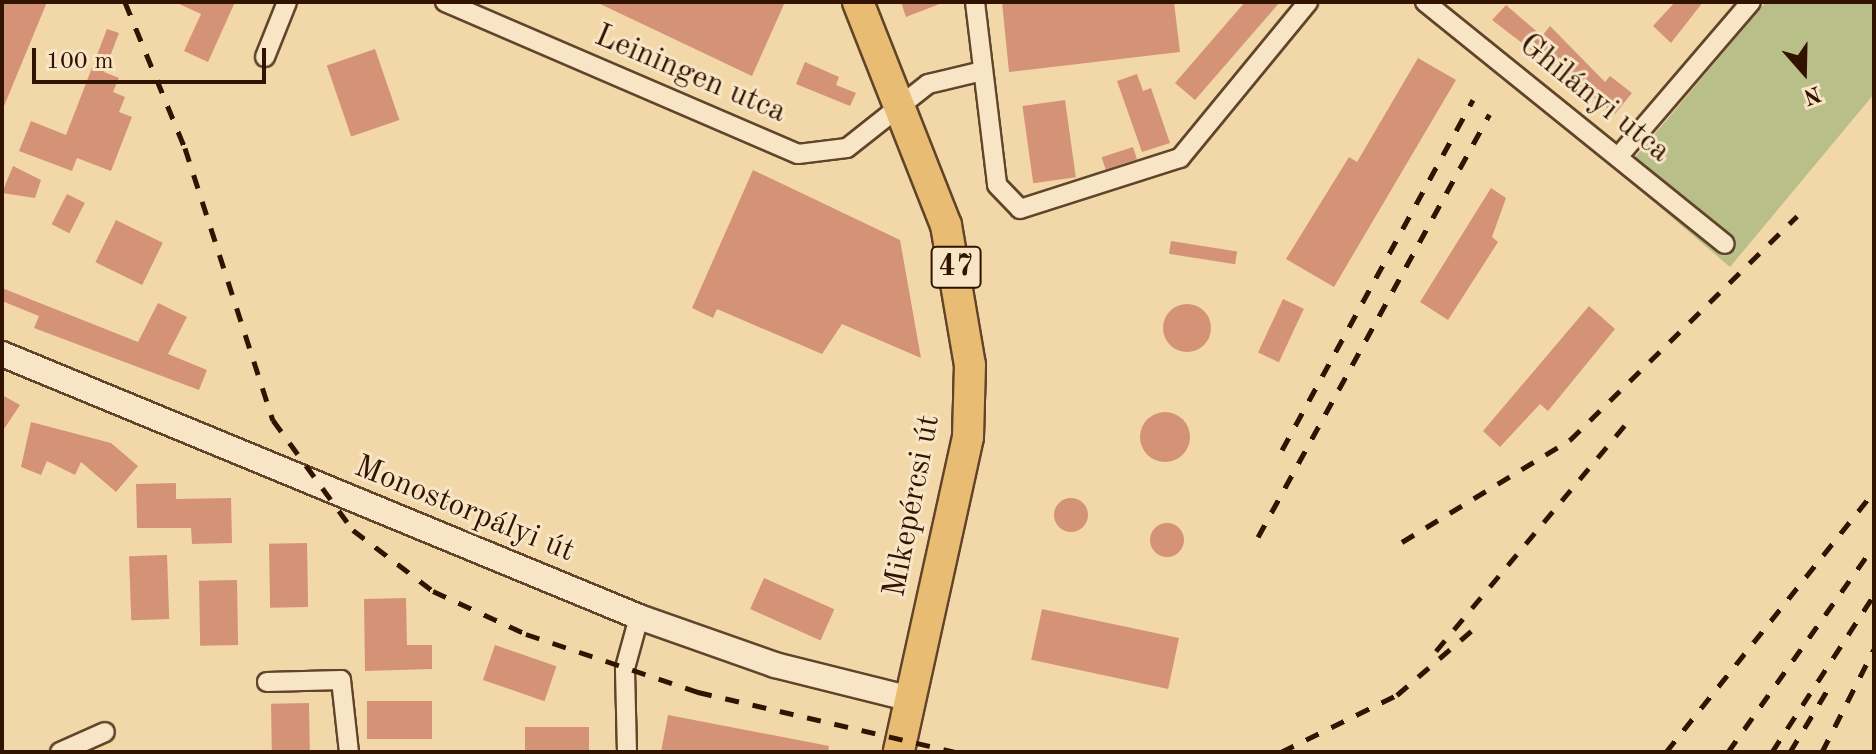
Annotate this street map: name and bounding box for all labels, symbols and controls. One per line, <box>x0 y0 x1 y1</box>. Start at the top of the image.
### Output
street label: Leiningen utca <box>588 17 792 133</box>
street label: Ghilányi utca <box>1511 26 1677 172</box>
scale bar <box>36 32 270 82</box>
north arrow <box>1764 32 1844 112</box>
text: 100 m <box>46 50 114 74</box>
text: N <box>1801 81 1824 108</box>
road number: 47 <box>930 241 982 293</box>
street label: Mikepércsi út <box>877 412 949 600</box>
street label: Monostorpályi út <box>348 448 580 572</box>

